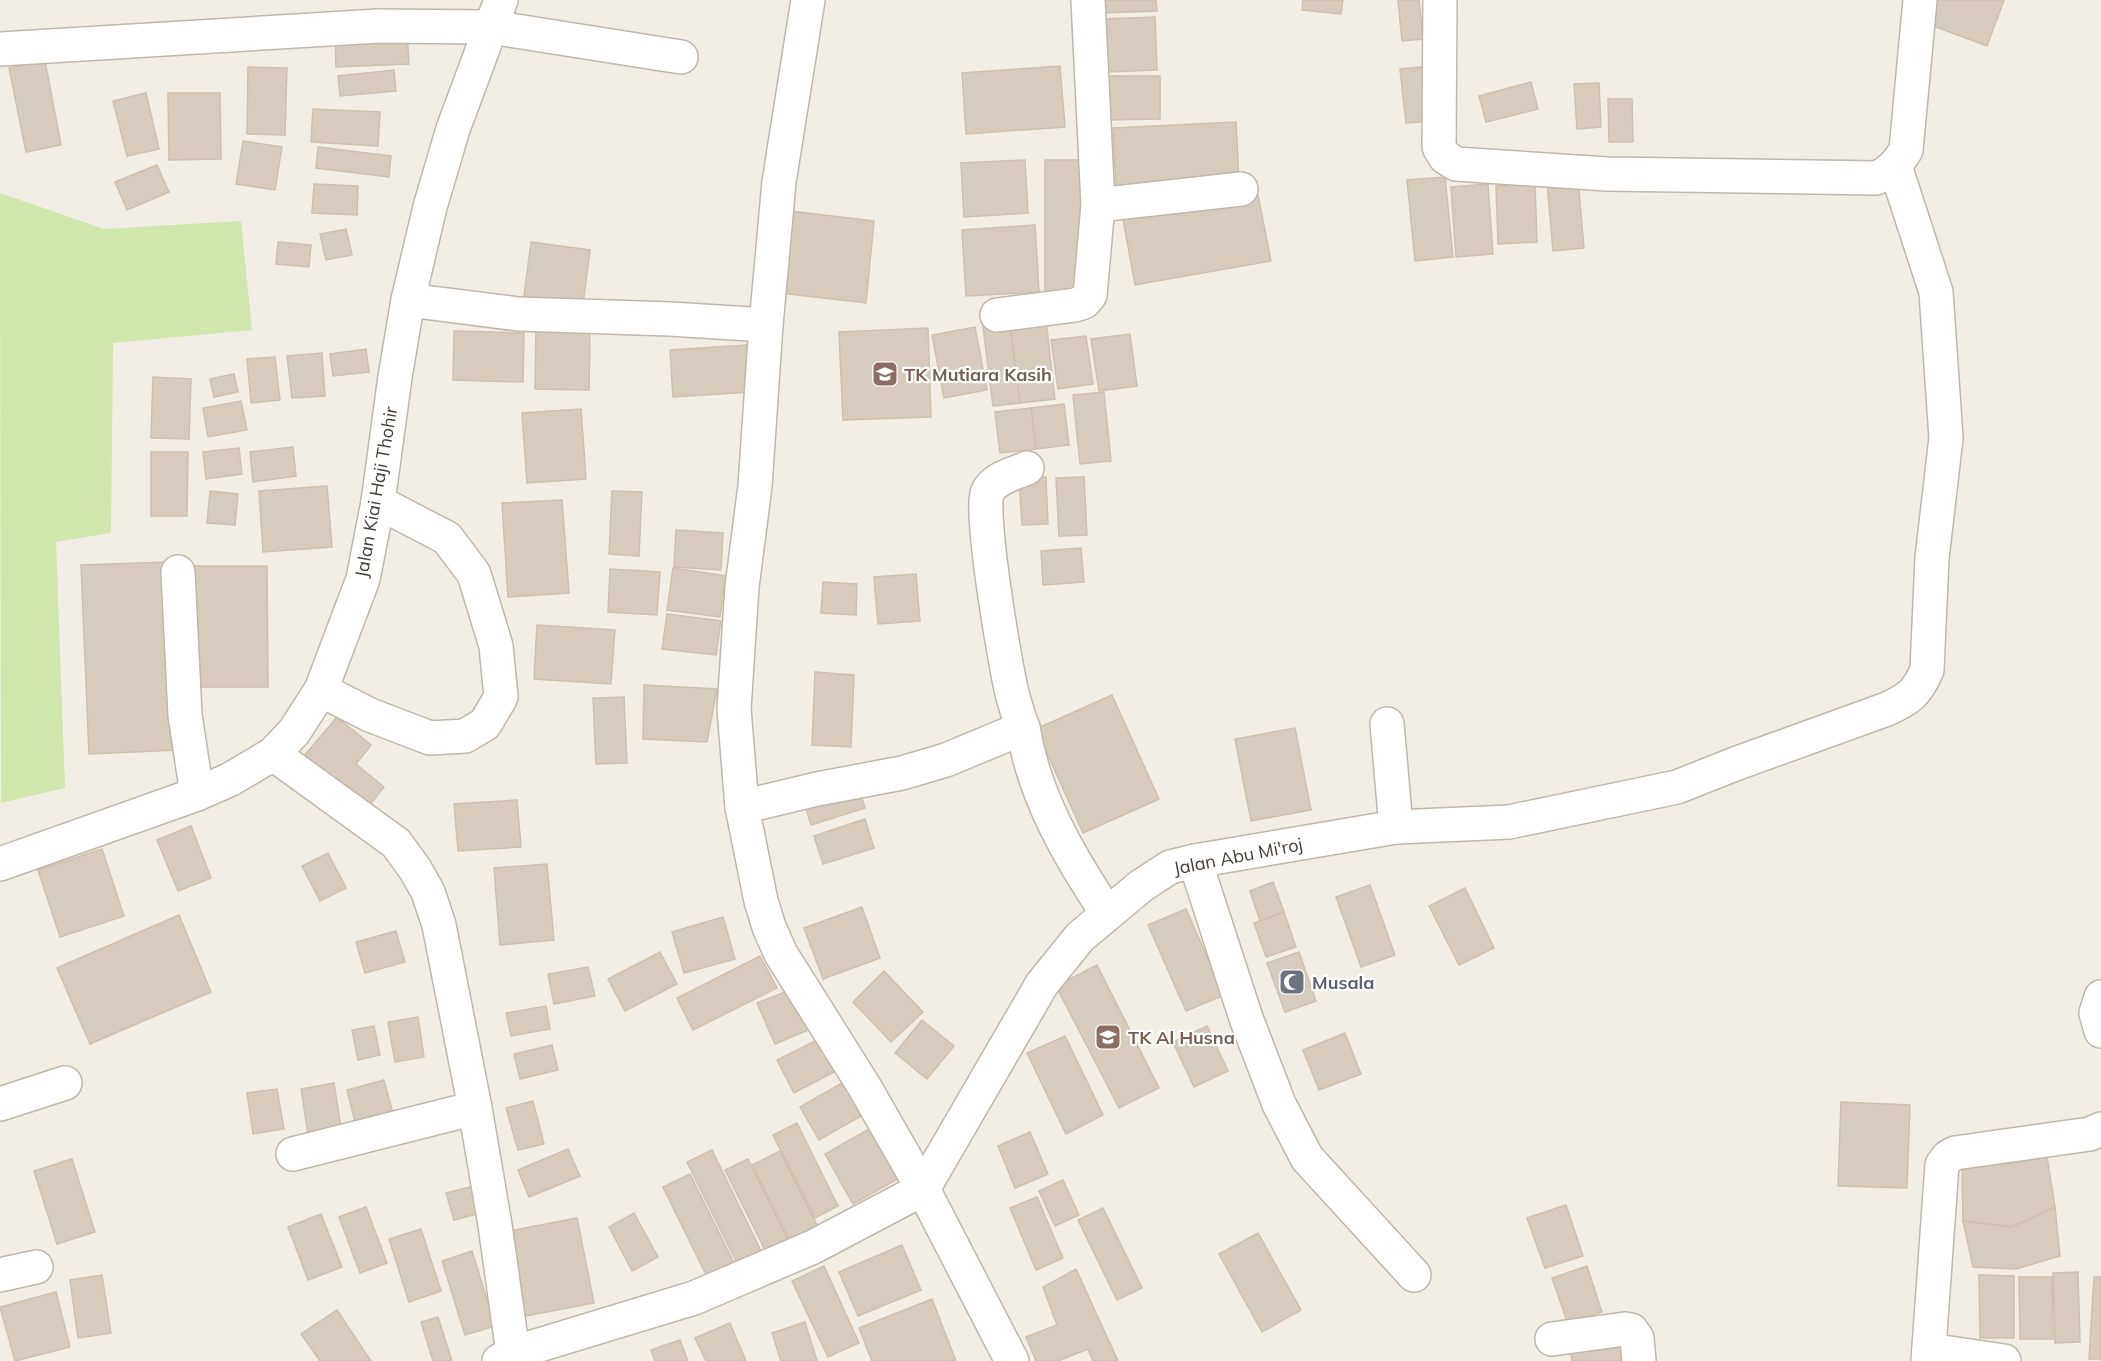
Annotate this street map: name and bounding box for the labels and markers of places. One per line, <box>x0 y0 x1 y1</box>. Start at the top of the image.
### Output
school or university icon: TK Mutiara Kasih <box>870 359 900 389</box>
place label: TK Mutiara Kasih <box>904 363 1052 386</box>
mosque icon: Musala <box>1277 967 1307 997</box>
place label: Musala <box>1312 971 1374 994</box>
school or university icon: TK Al Husna <box>1093 1022 1123 1052</box>
place label: TK Al Husna <box>1128 1026 1235 1049</box>

